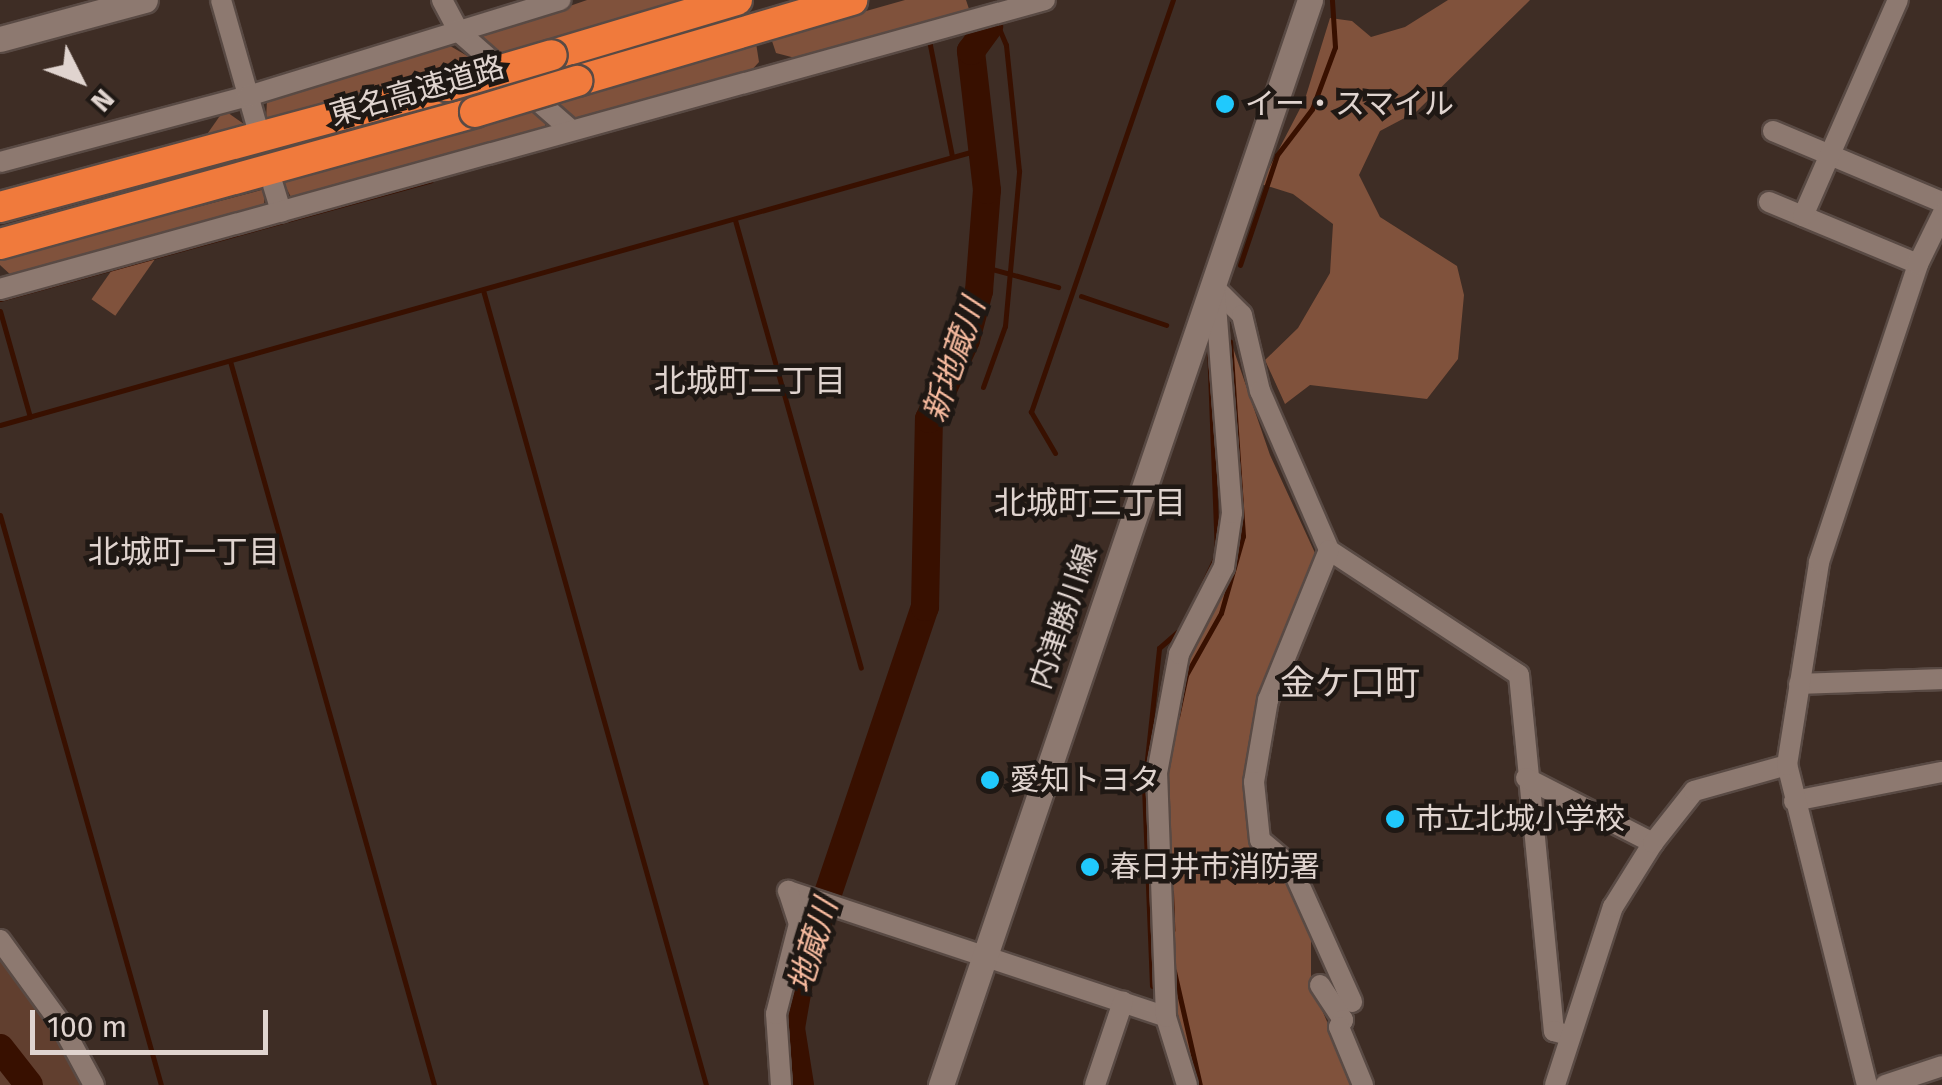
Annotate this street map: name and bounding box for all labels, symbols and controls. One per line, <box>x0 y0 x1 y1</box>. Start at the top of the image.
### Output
north arrow <box>30 30 130 130</box>
street label: 東名高速道路 <box>326 49 508 133</box>
text: N <box>84 82 121 118</box>
place label: イー・スマイル <box>1245 86 1455 122</box>
marker: イー・スマイル <box>1214 93 1236 115</box>
water label: 新地蔵川 <box>915 293 993 427</box>
district label: 北城町二丁目 <box>654 362 846 400</box>
district label: 北城町三丁目 <box>994 484 1186 522</box>
district label: 北城町一丁目 <box>88 533 280 571</box>
street label: 内津勝川線 <box>1023 540 1105 694</box>
district label: 金ケ口町 <box>1280 662 1420 704</box>
place label: 愛知トヨタ <box>1010 762 1160 798</box>
marker: 愛知トヨタ <box>979 769 1001 791</box>
place label: 市立北城小学校 <box>1415 801 1625 837</box>
marker: 市立北城小学校 <box>1384 808 1406 830</box>
place label: 春日井市消防署 <box>1110 849 1320 885</box>
marker: 春日井市消防署 <box>1079 856 1101 878</box>
water label: 地蔵川 <box>781 894 845 998</box>
scale bar <box>35 990 272 1052</box>
text: 100 m <box>47 1009 127 1045</box>

